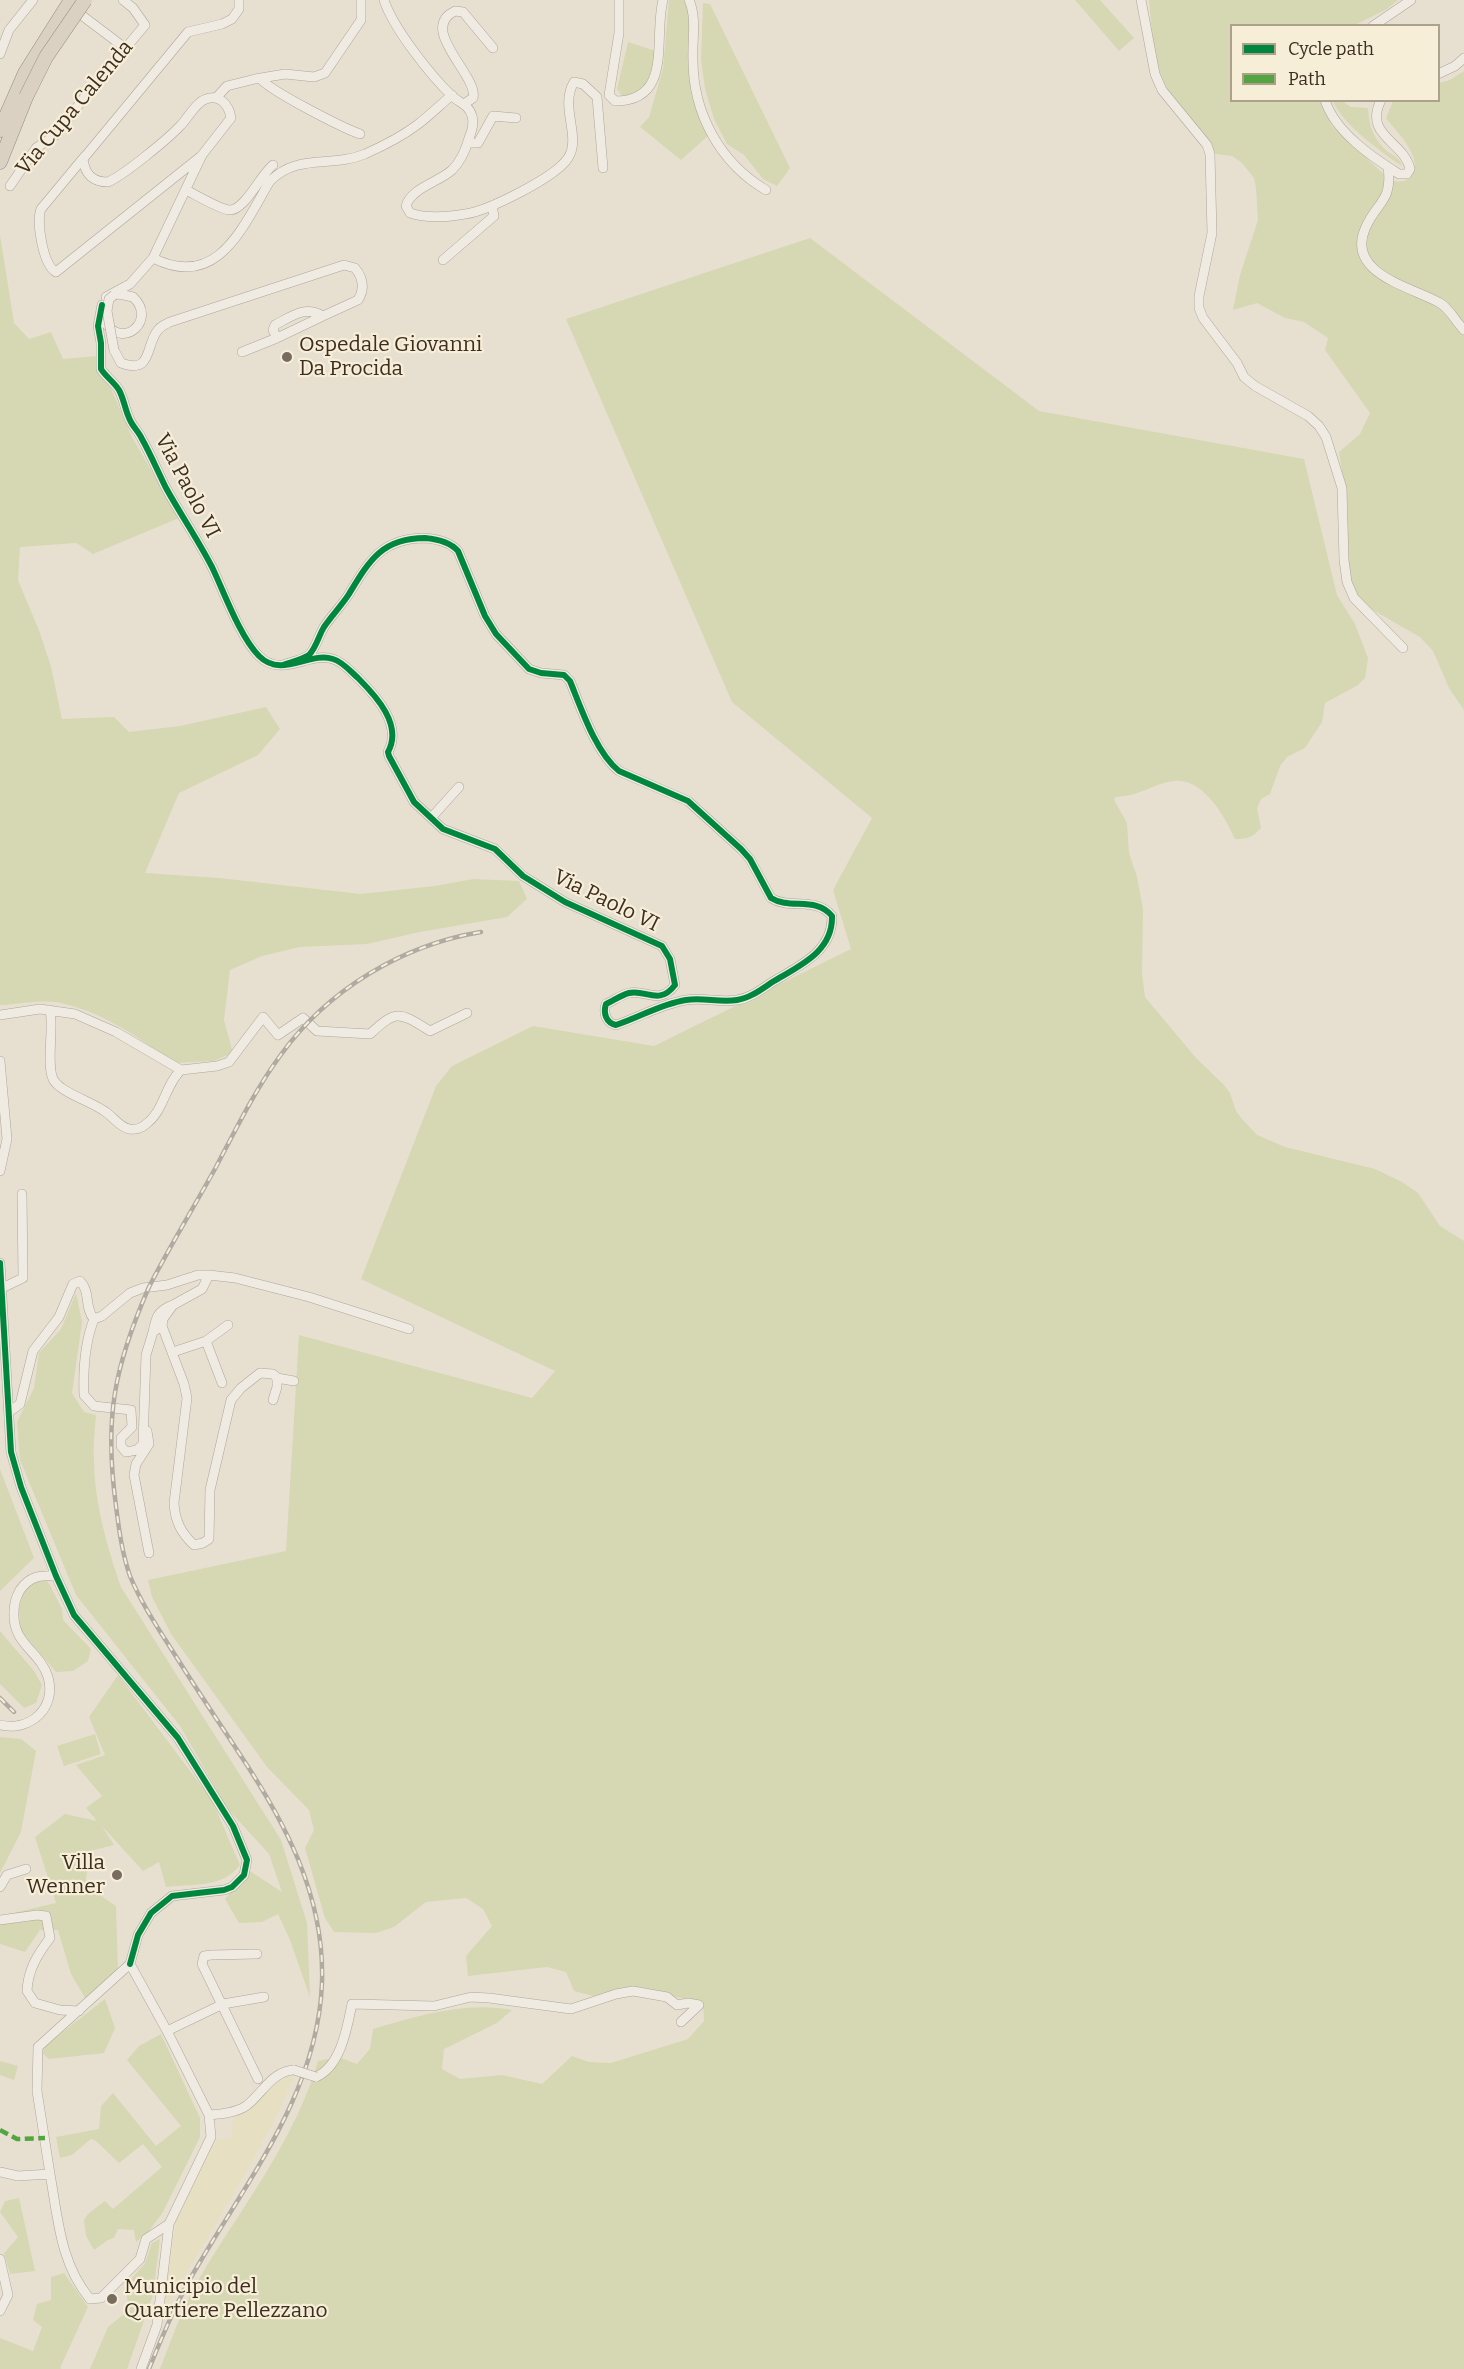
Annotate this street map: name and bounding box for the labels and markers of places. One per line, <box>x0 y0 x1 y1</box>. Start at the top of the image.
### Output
place label: Ospedale Giovanni Da Procida <box>299 332 482 382</box>
marker: Ospedale Giovanni Da Procida <box>280 350 294 364</box>
place label: Villa Wenner <box>26 1850 105 1900</box>
marker: Villa Wenner <box>110 1868 124 1882</box>
place label: Municipio del Quartiere Pellezzano <box>124 2274 328 2324</box>
marker: Municipio del Quartiere Pellezzano <box>105 2292 119 2306</box>

